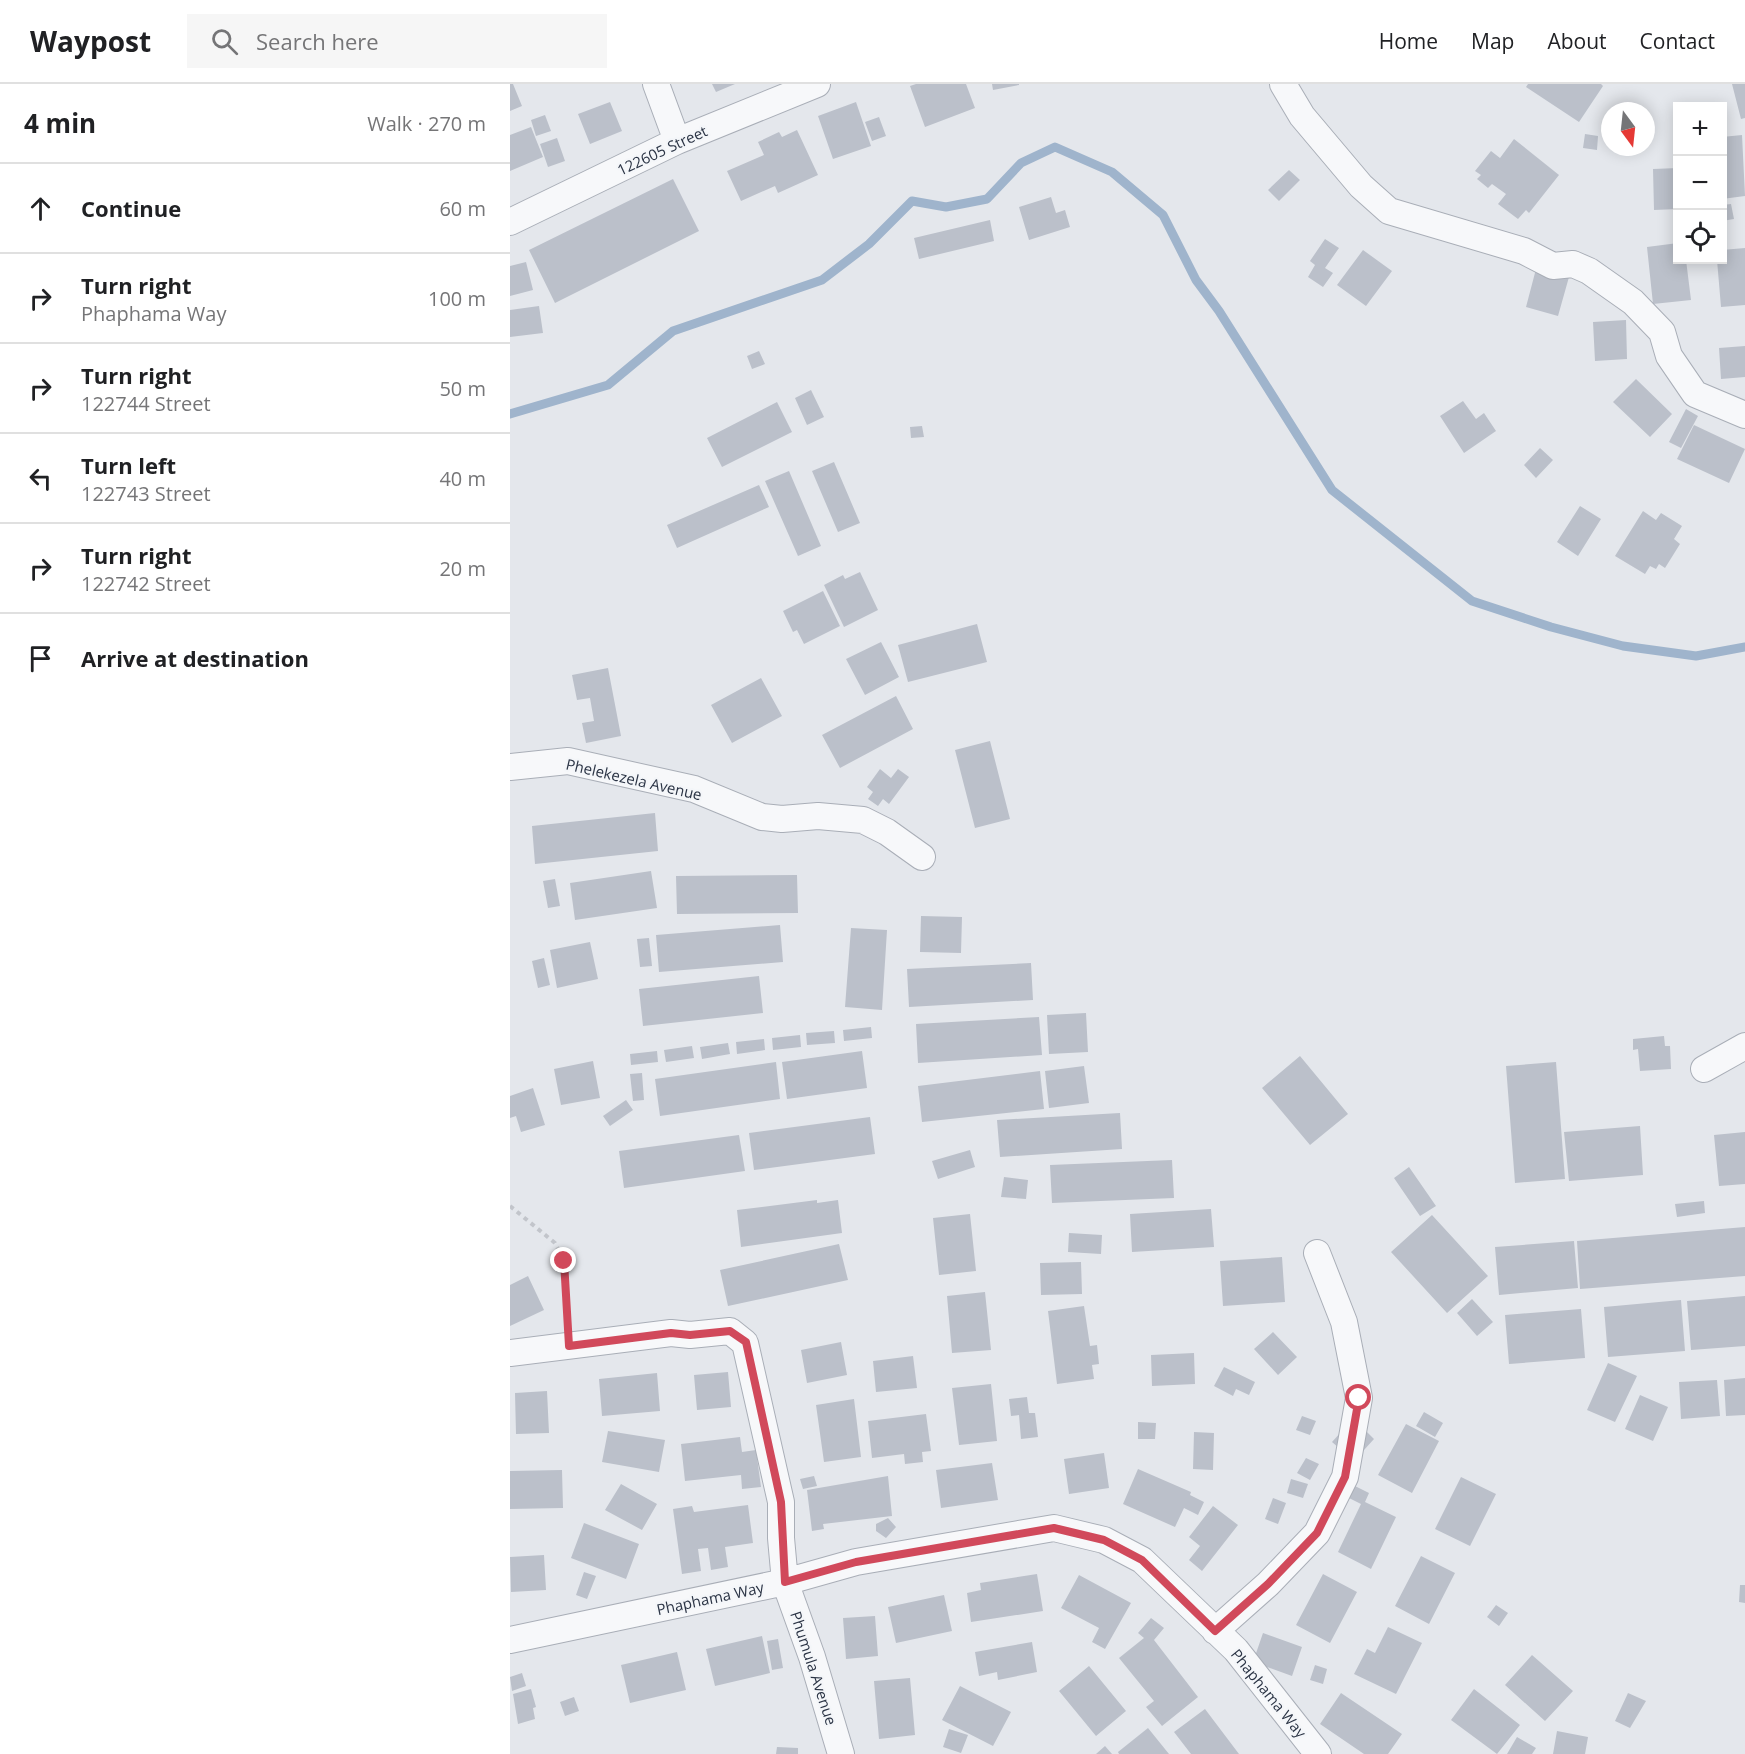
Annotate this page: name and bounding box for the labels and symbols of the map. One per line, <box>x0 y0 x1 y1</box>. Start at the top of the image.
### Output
north arrow <box>1601 102 1655 156</box>
street label: 122605 Street <box>614 120 710 180</box>
street label: Phelekezela Avenue <box>564 754 704 804</box>
route end <box>550 1247 576 1273</box>
route start <box>1345 1384 1371 1410</box>
street label: Phaphama Way <box>655 1577 766 1619</box>
street label: Phumula Avenue <box>786 1608 842 1728</box>
street label: Phaphama Way <box>1227 1644 1311 1742</box>

